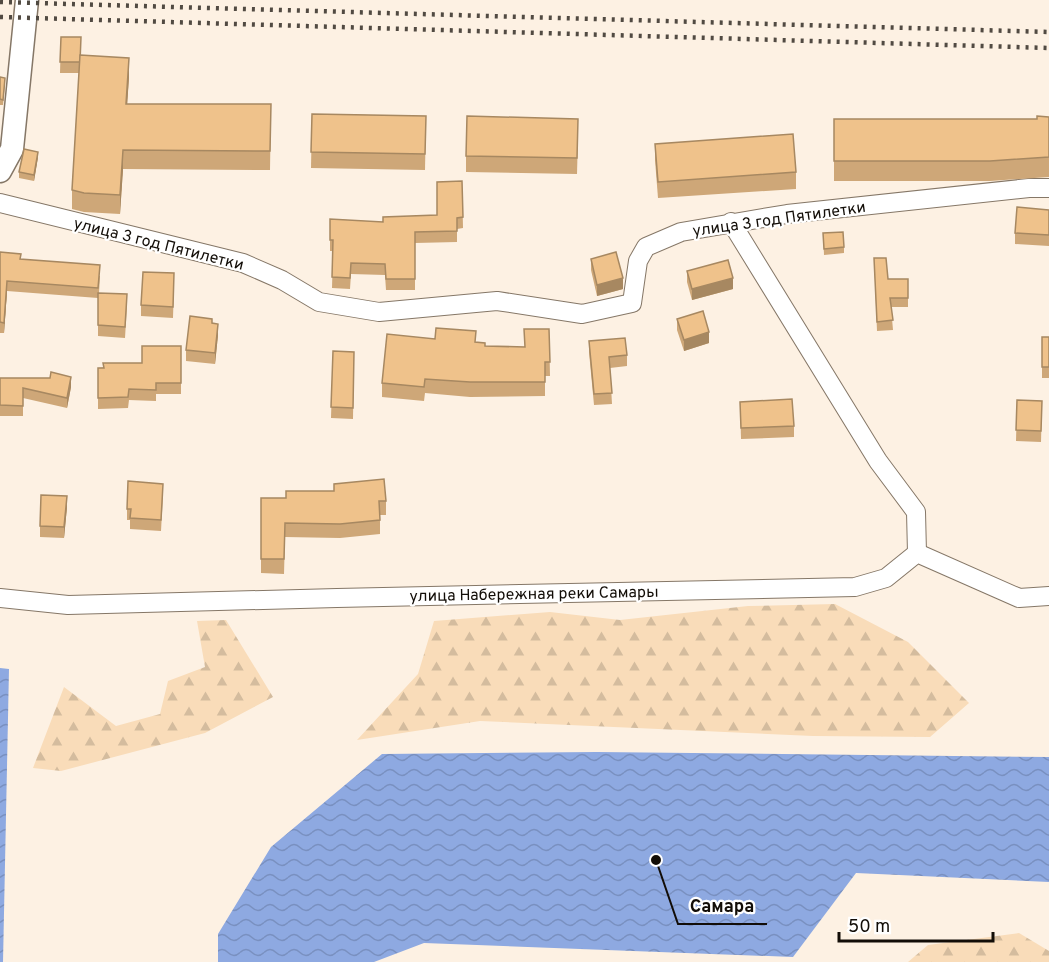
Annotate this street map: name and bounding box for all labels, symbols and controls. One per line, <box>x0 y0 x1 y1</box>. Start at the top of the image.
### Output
street label: улица 3 год Пятилетки <box>691 198 867 242</box>
street label: улица 3 год Пятилетки <box>71 214 246 276</box>
street label: улица Набережная реки Самары <box>409 583 659 607</box>
callout: Самара <box>678 888 767 924</box>
text: Самара <box>690 896 754 919</box>
scale bar <box>839 905 994 943</box>
text: 50 m <box>848 916 890 939</box>

